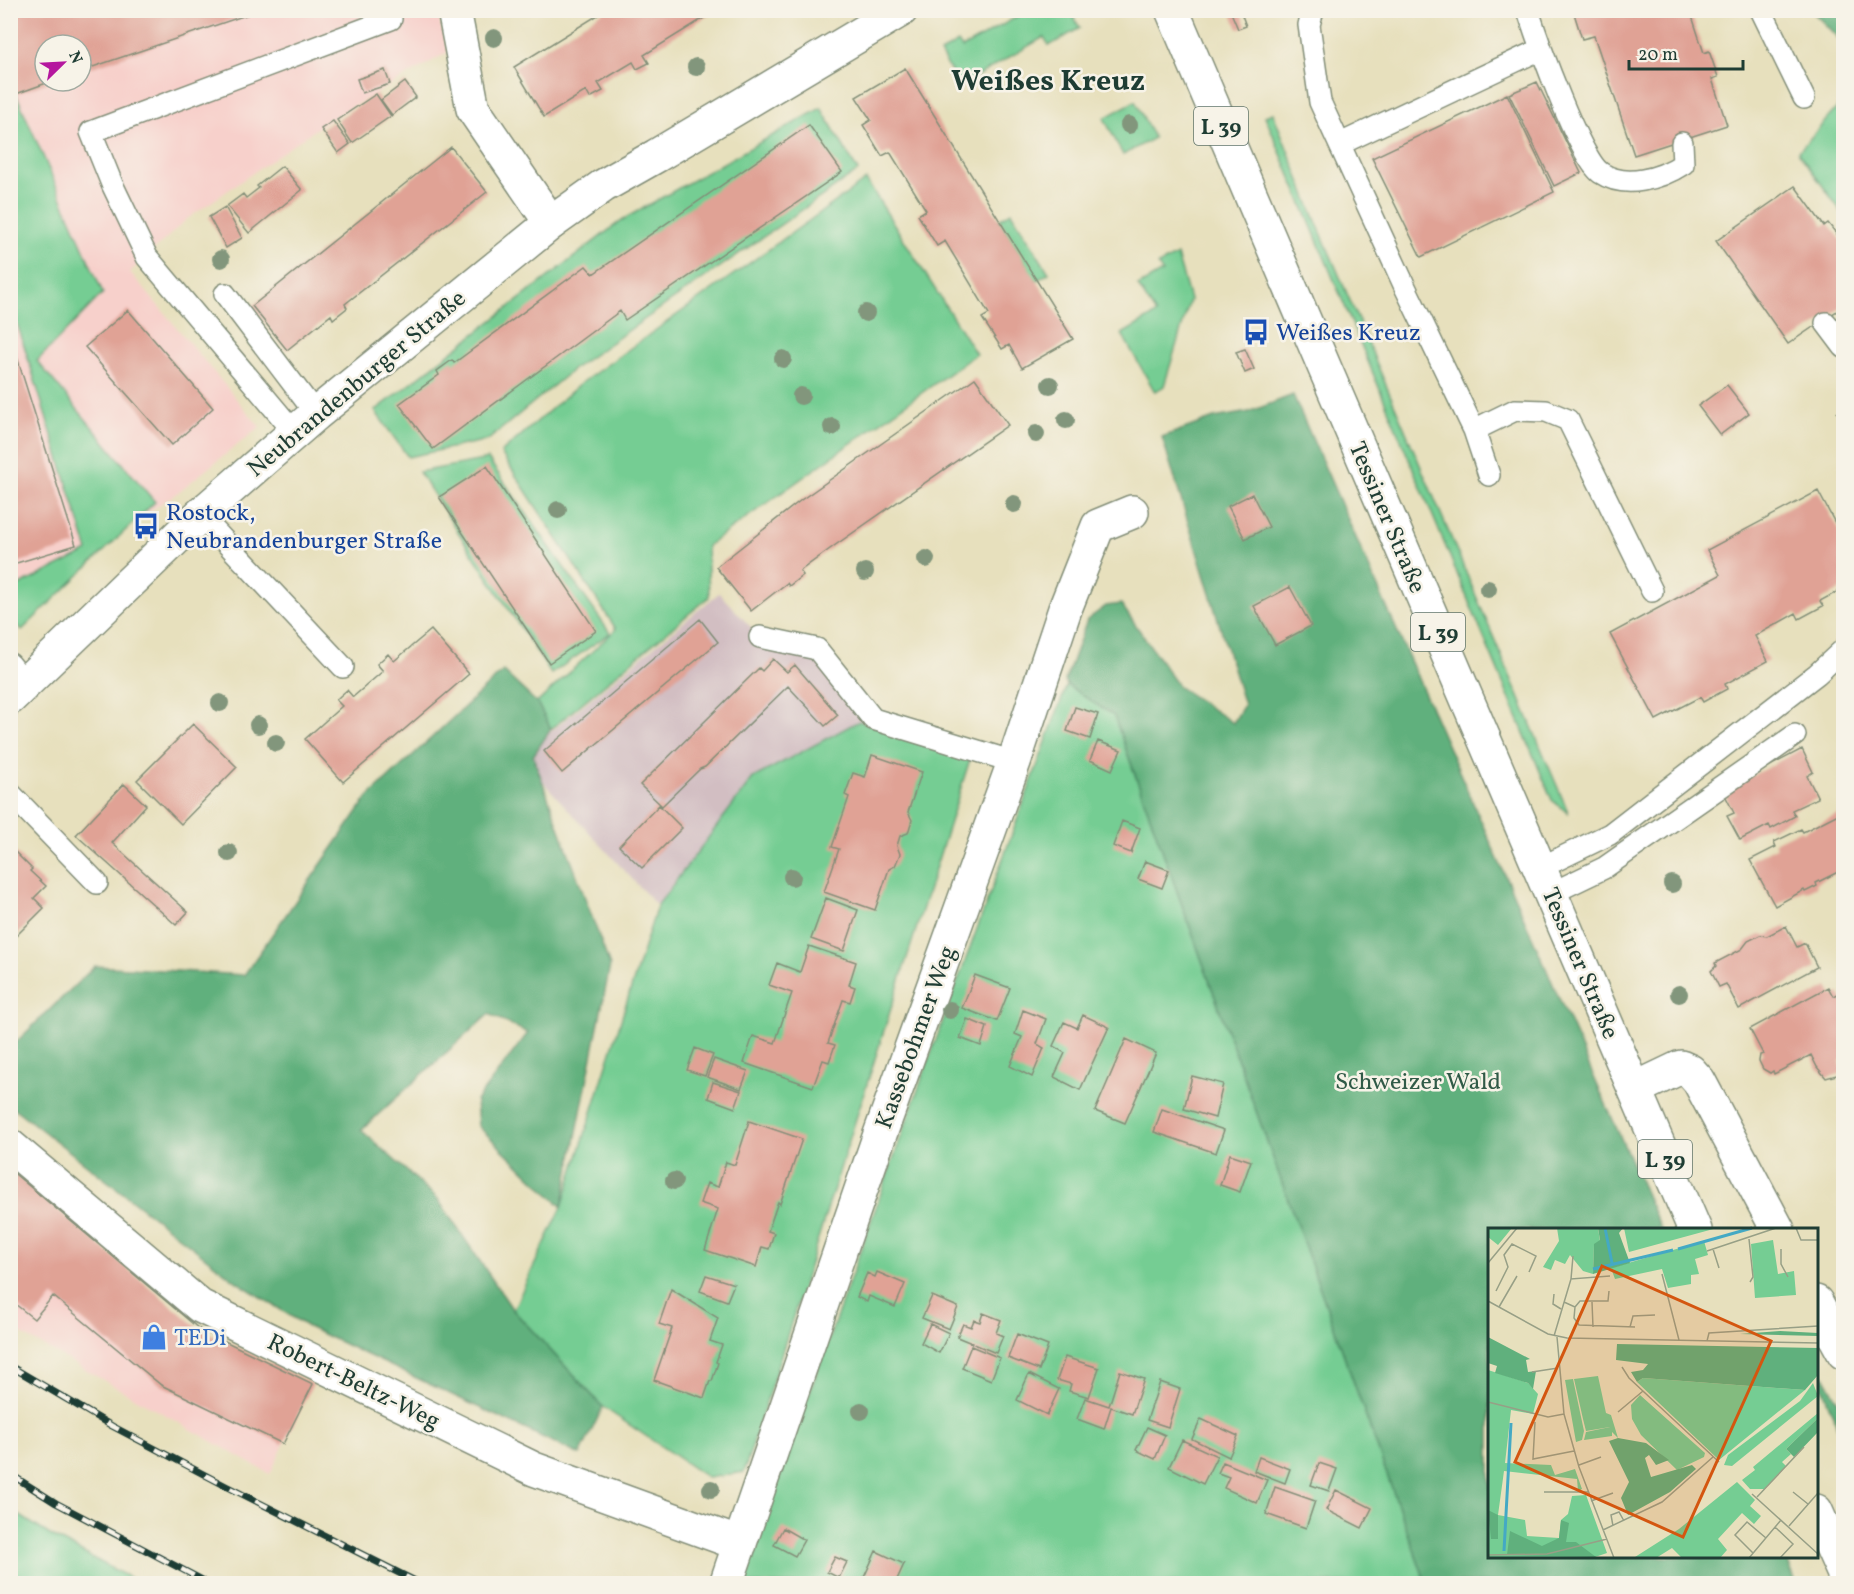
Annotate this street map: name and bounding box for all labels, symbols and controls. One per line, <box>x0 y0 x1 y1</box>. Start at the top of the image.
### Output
north arrow <box>33 33 93 93</box>
scale bar <box>1629 33 1743 71</box>
text: 20 m <box>1638 43 1678 68</box>
text: N <box>62 48 87 68</box>
district label: Weißes Kreuz <box>951 61 1145 103</box>
road number: L 39 <box>1194 107 1248 145</box>
street label: Neubrandenburger Straße <box>241 283 474 486</box>
bus stop icon: Weißes Kreuz <box>1241 317 1271 347</box>
place label: Weißes Kreuz <box>1276 317 1421 351</box>
street label: Tessiner Straße <box>1339 437 1433 599</box>
place label: Rostock, Neubrandenburger Straße <box>166 497 442 559</box>
bus stop icon: Rostock, Neubrandenburger Straße <box>131 511 161 541</box>
road number: L 39 <box>1411 613 1465 651</box>
street label: Tessiner Straße <box>1532 883 1626 1045</box>
street label: Kassebohmer Weg <box>868 941 966 1134</box>
park label: Schweizer Wald <box>1335 1066 1501 1100</box>
road number: L 39 <box>1638 1140 1692 1178</box>
inset map <box>1488 1228 1818 1558</box>
shop icon: TEDi <box>139 1322 169 1352</box>
place label: TEDi <box>174 1322 227 1356</box>
street label: Robert-Beltz-Weg <box>261 1326 445 1439</box>

